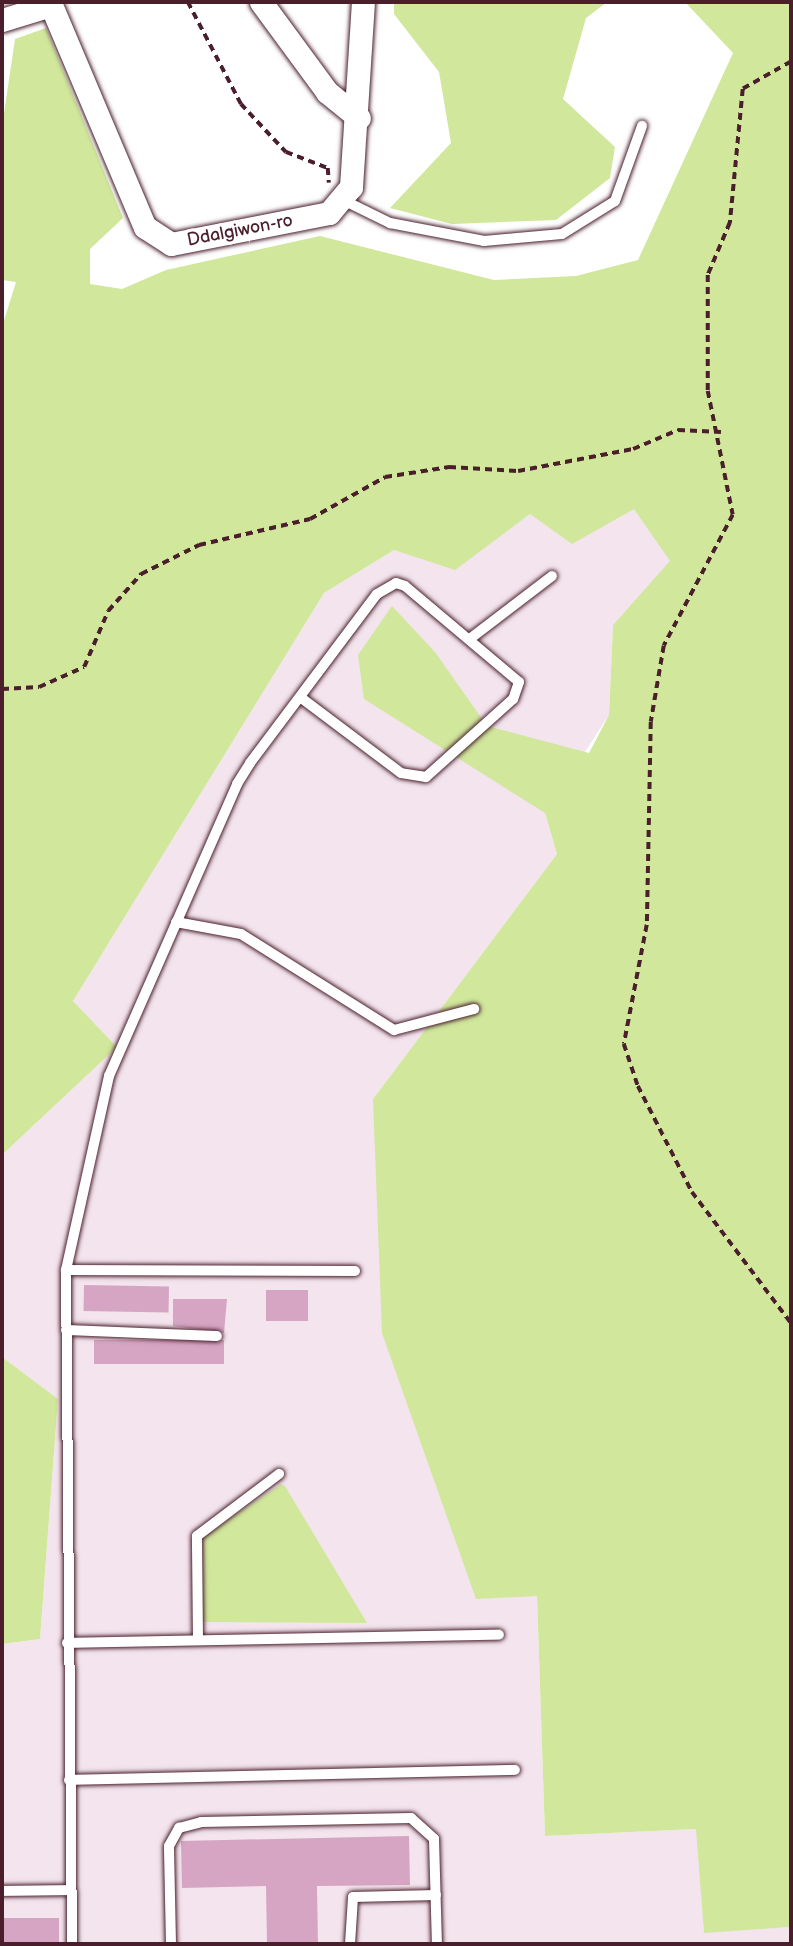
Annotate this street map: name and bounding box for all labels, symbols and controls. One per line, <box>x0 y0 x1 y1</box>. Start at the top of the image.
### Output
street label: Ddalgiwon-ro <box>185 210 295 252</box>

